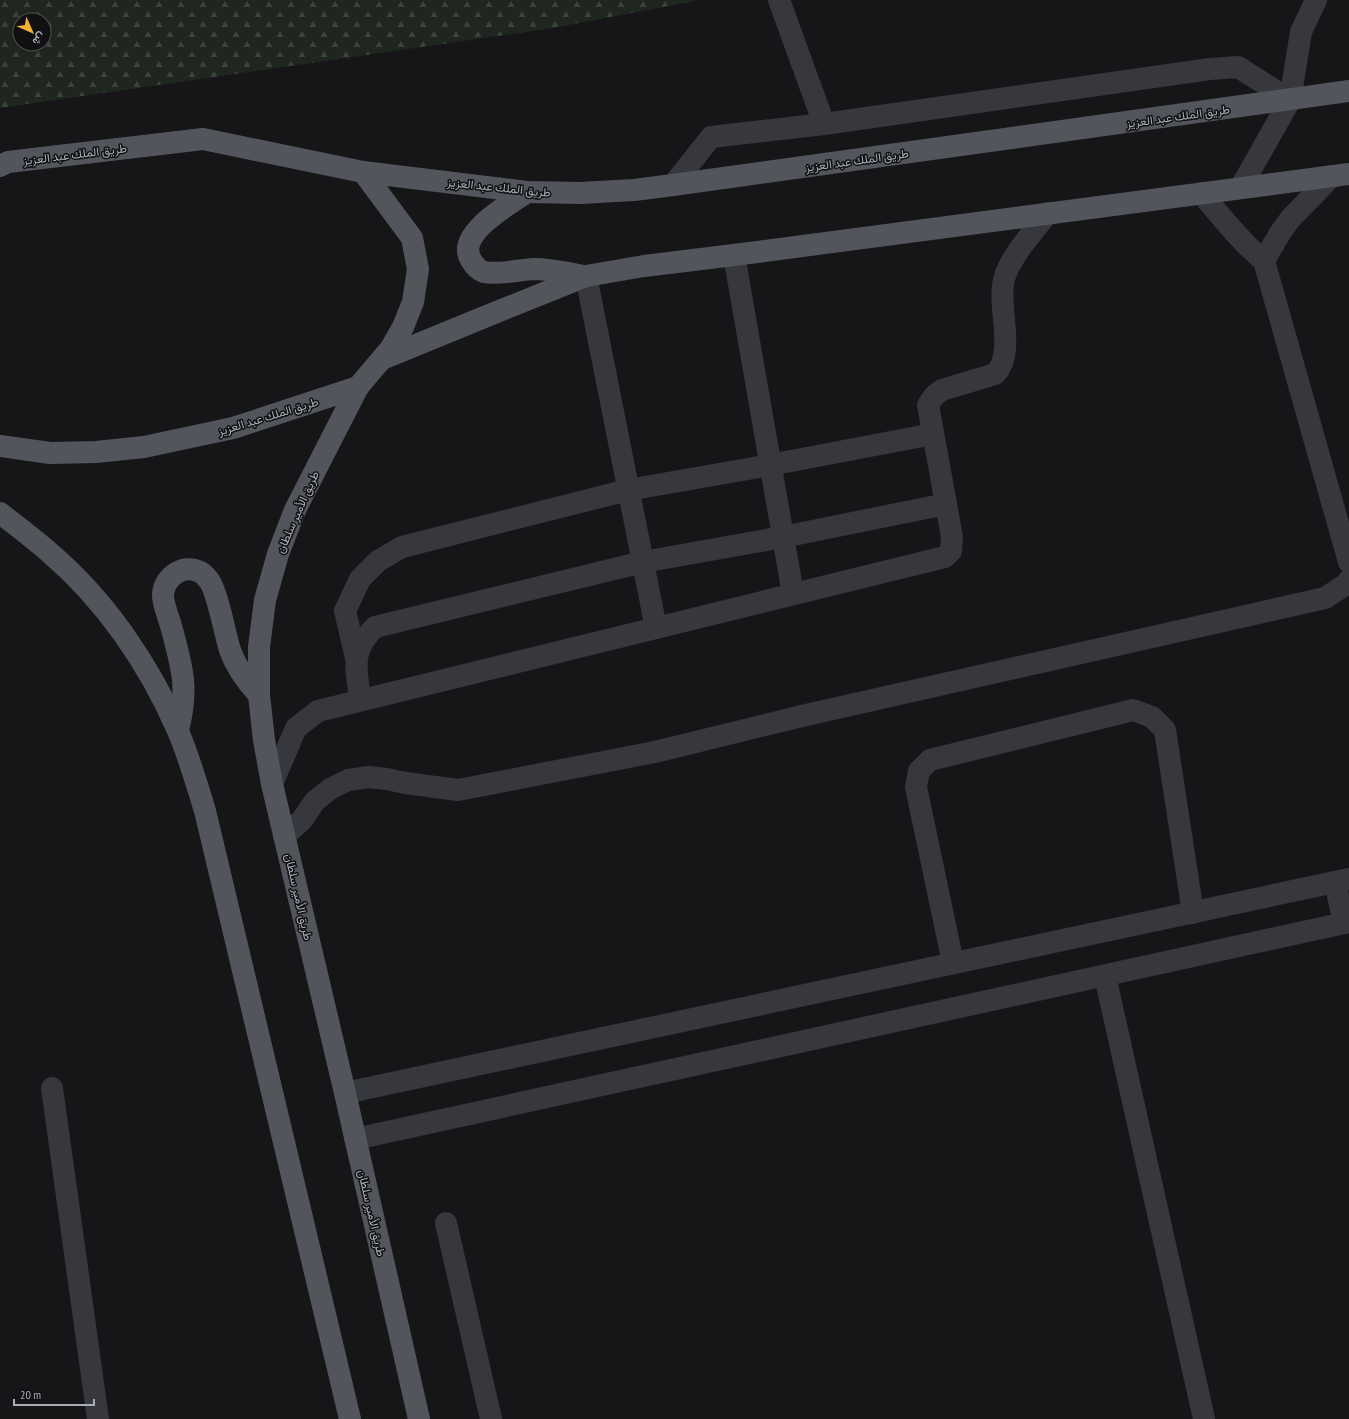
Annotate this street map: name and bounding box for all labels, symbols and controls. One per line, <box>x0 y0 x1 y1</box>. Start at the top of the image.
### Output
north arrow <box>12 12 52 52</box>
text: ش <box>29 29 49 49</box>
street label: طريق الملك عبد العزيز <box>1124 101 1231 132</box>
street label: طريق الملك عبد العزيز <box>21 140 128 169</box>
street label: طريق الملك عبد العزيز <box>803 145 910 176</box>
street label: طريق الملك عبد العزيز <box>445 174 552 201</box>
street label: طريق الملك عبد العزيز <box>215 394 321 440</box>
street label: طريق الأمير سلطان <box>272 468 323 556</box>
street label: طريق الأمير سلطان <box>281 852 316 942</box>
street label: طريق الأمير سلطان <box>354 1168 389 1258</box>
scale bar <box>14 1381 94 1407</box>
text: 20 m <box>20 1387 41 1402</box>

